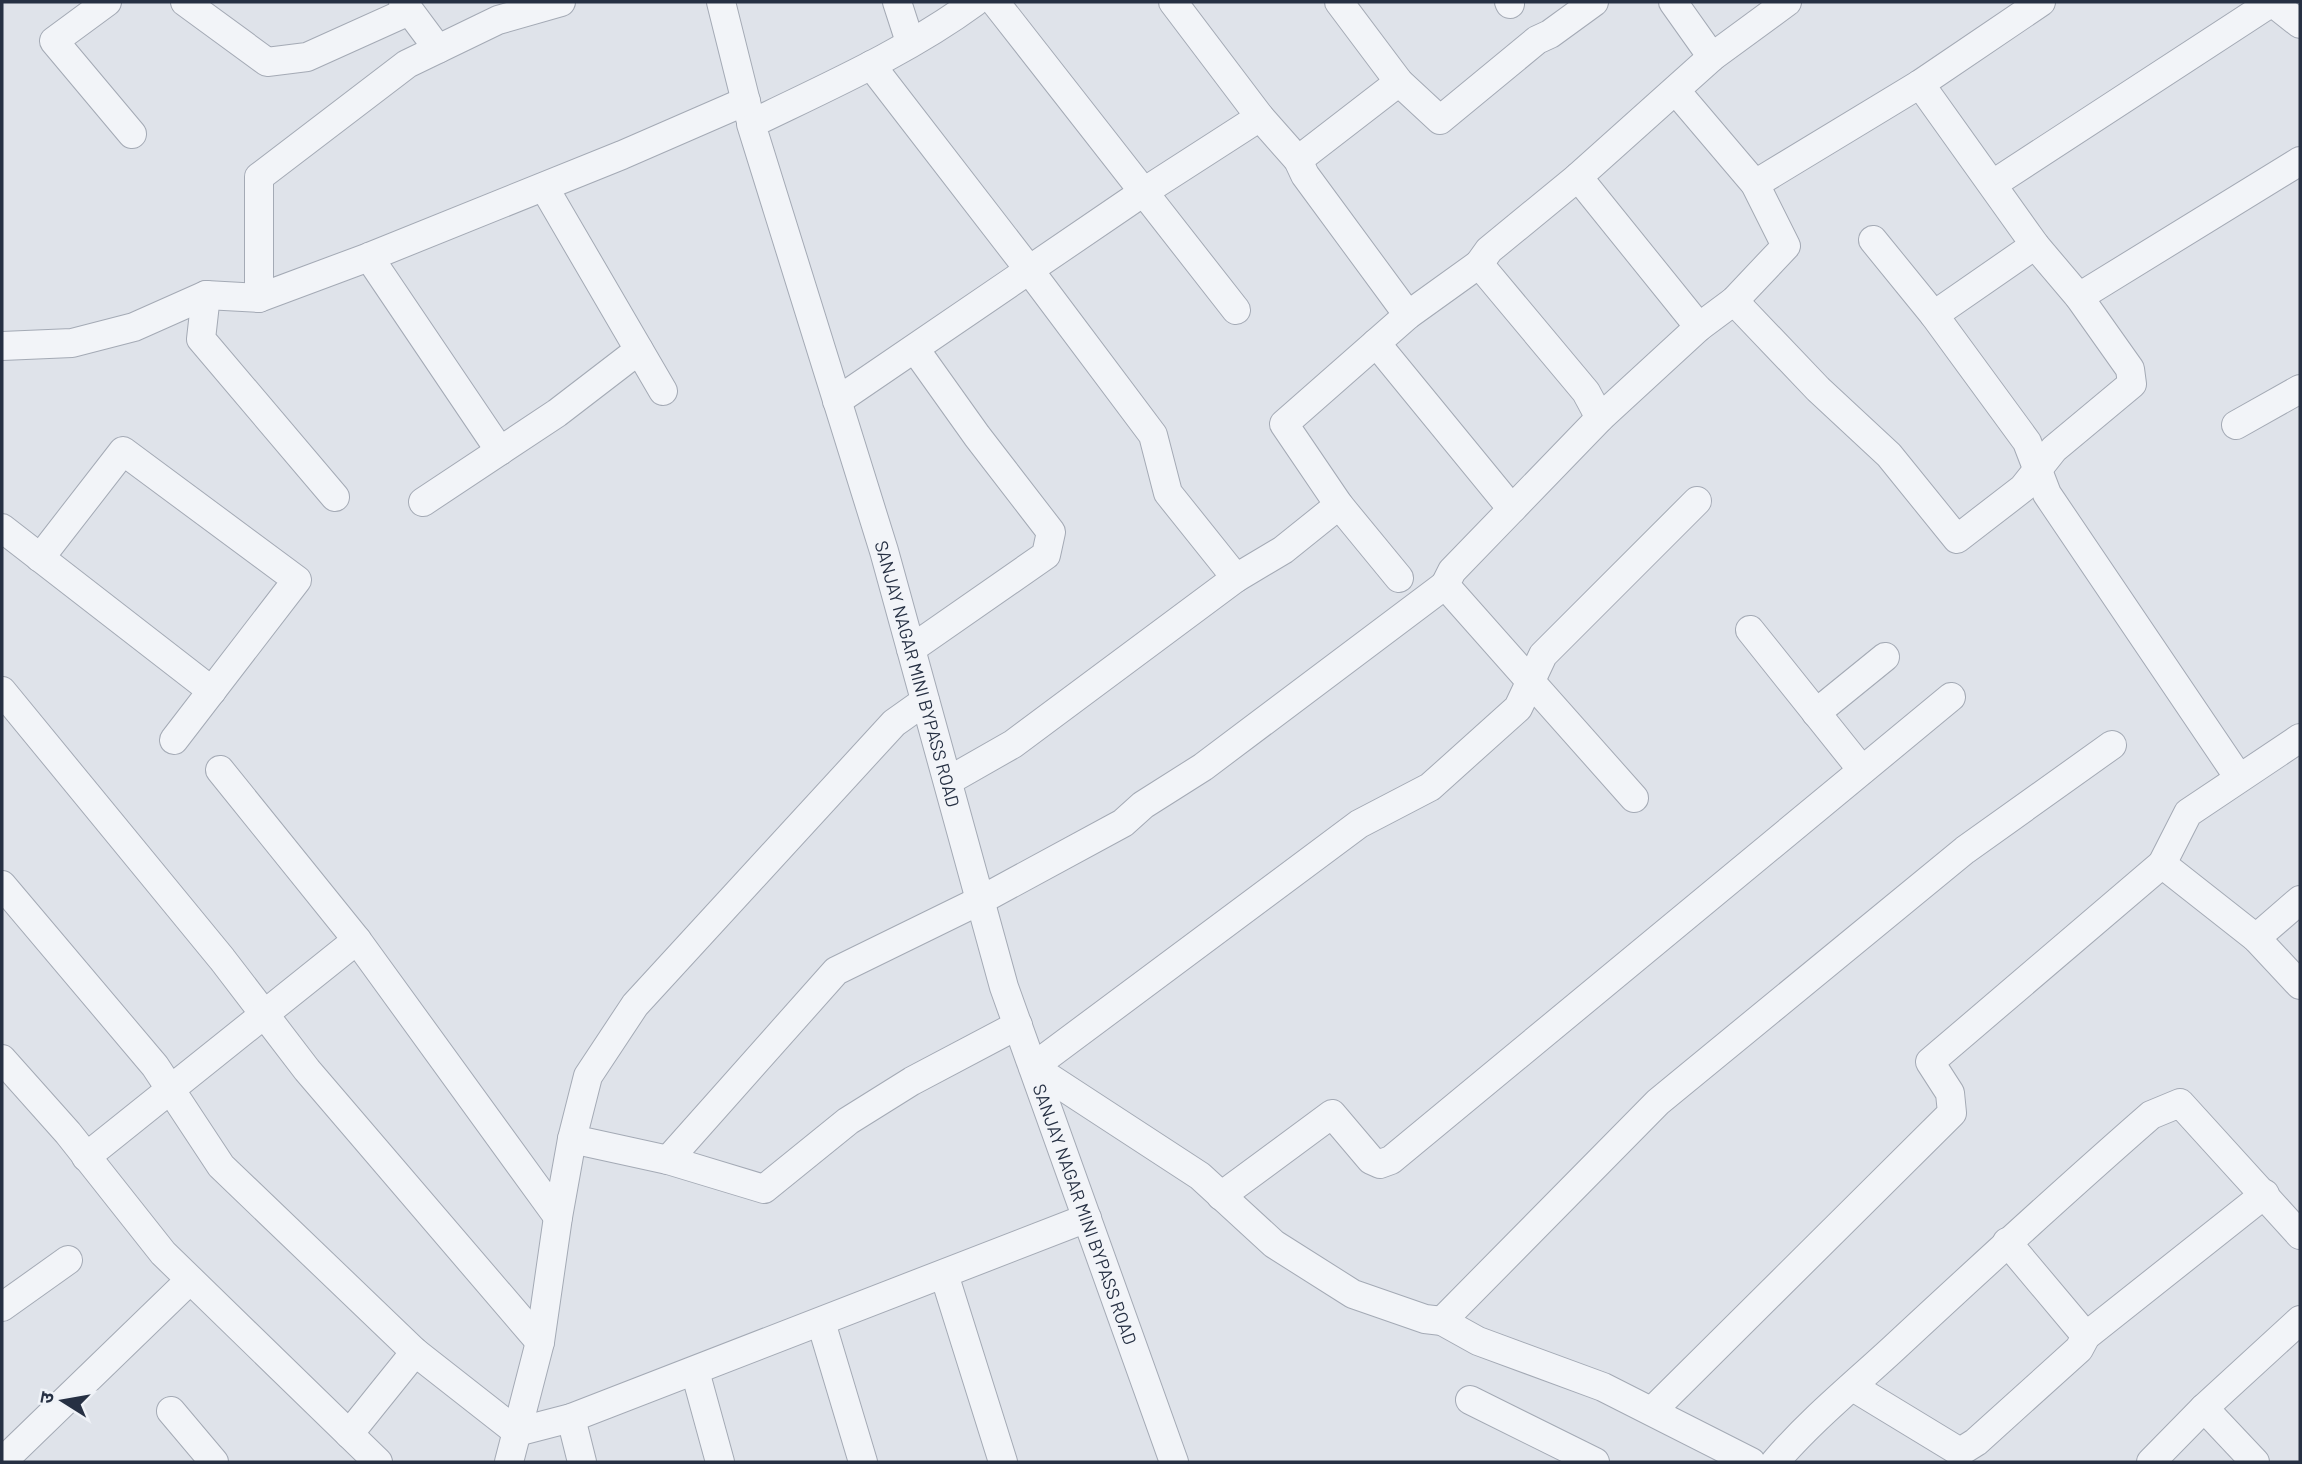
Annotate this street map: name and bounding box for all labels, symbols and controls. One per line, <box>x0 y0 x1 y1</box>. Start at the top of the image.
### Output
street label: SANJAY NAGAR MINI BYPASS ROAD <box>870 538 965 809</box>
street label: SANJAY NAGAR MINI BYPASS ROAD <box>1029 1081 1142 1347</box>
north arrow <box>28 1366 98 1436</box>
text: उ <box>33 1389 58 1405</box>

